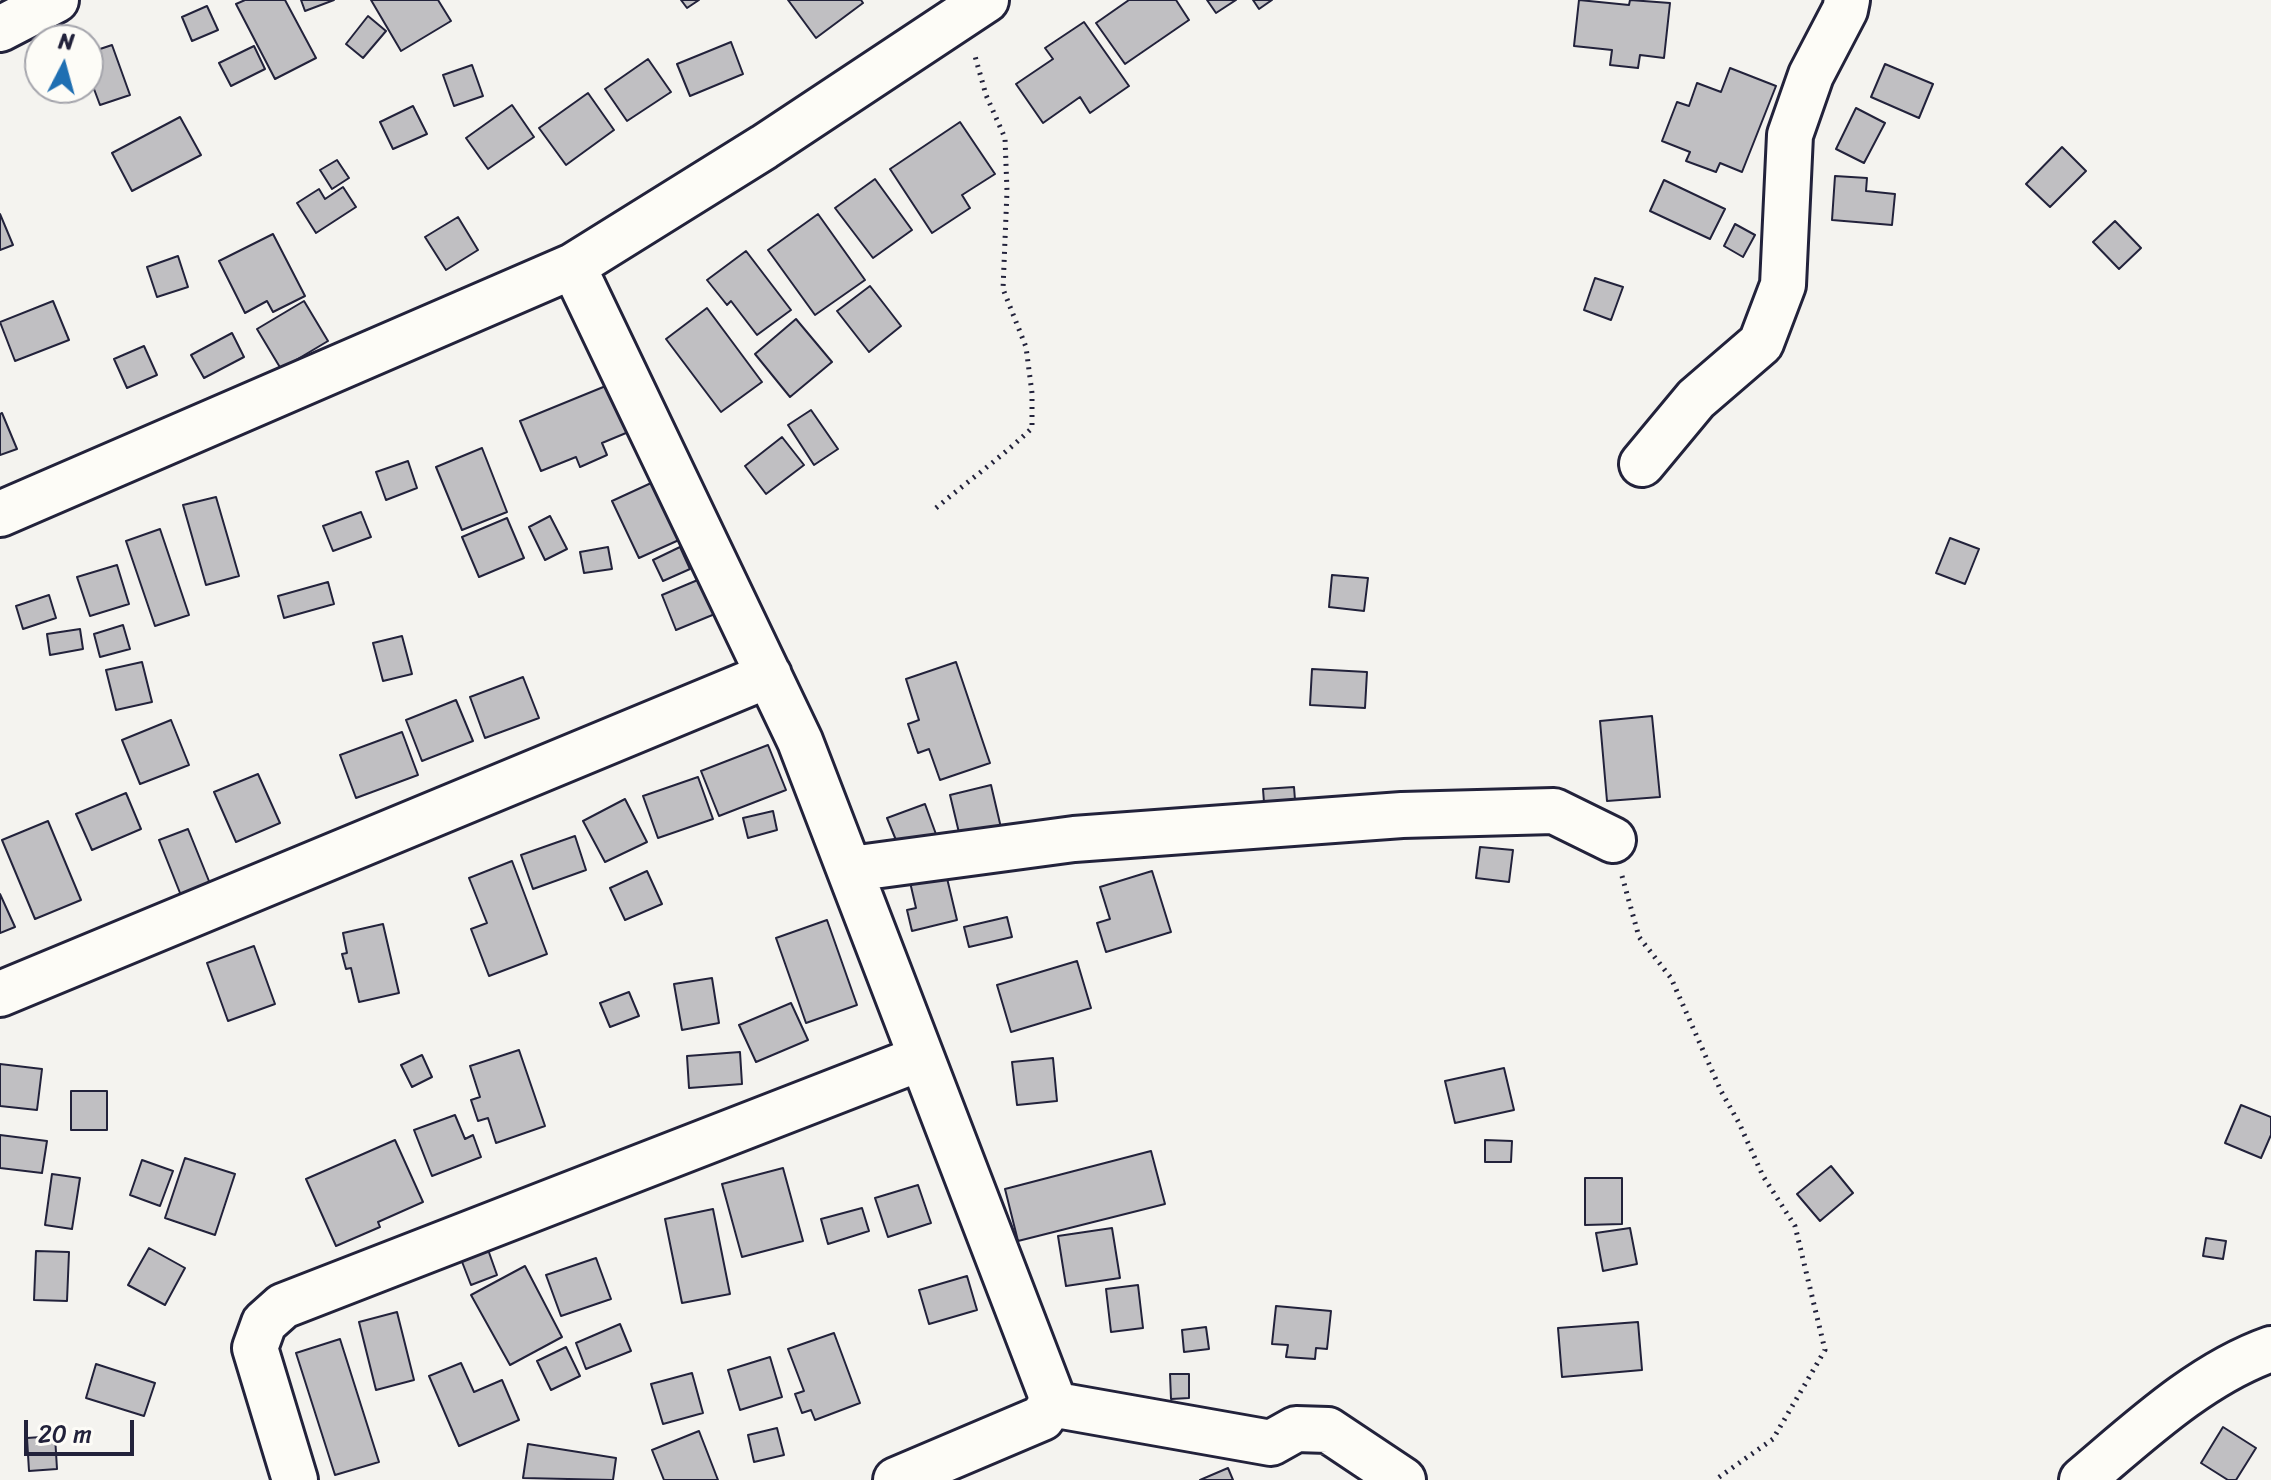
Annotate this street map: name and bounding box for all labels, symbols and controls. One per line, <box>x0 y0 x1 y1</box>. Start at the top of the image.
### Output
text: N <box>57 21 76 62</box>
north arrow <box>24 24 104 104</box>
scale bar <box>28 1404 138 1454</box>
text: 20 m <box>38 1413 92 1455</box>

